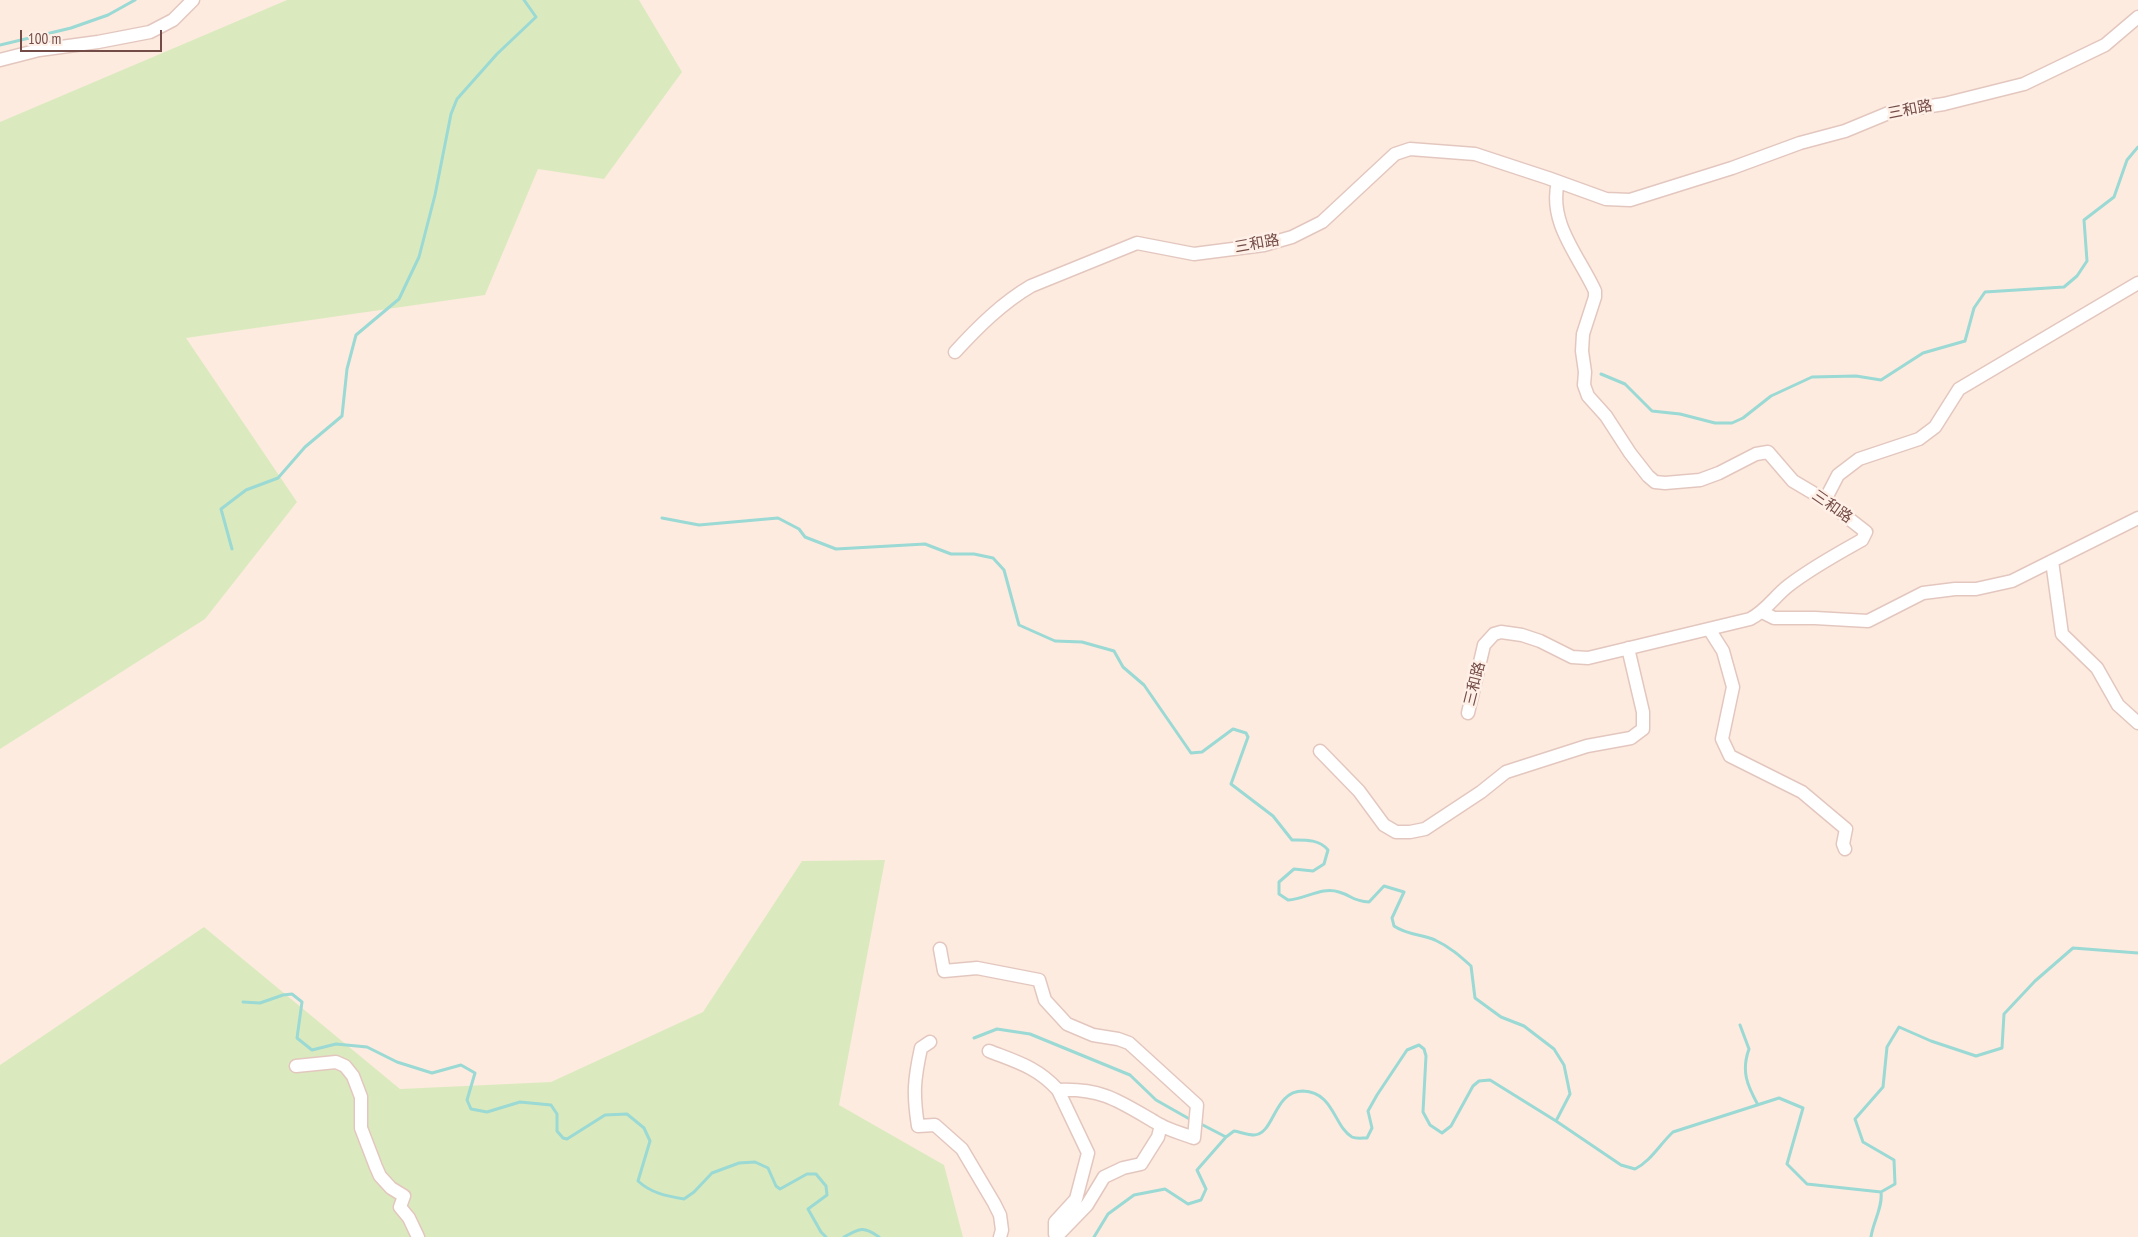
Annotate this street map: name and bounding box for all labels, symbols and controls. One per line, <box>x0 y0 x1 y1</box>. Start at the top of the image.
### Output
scale bar <box>22 20 165 52</box>
text: 100 m <box>28 29 61 48</box>
street label: 三和路 <box>1886 97 1934 123</box>
street label: 三和路 <box>1233 231 1281 257</box>
street label: 三和路 <box>1808 487 1856 527</box>
street label: 三和路 <box>1461 660 1489 708</box>

